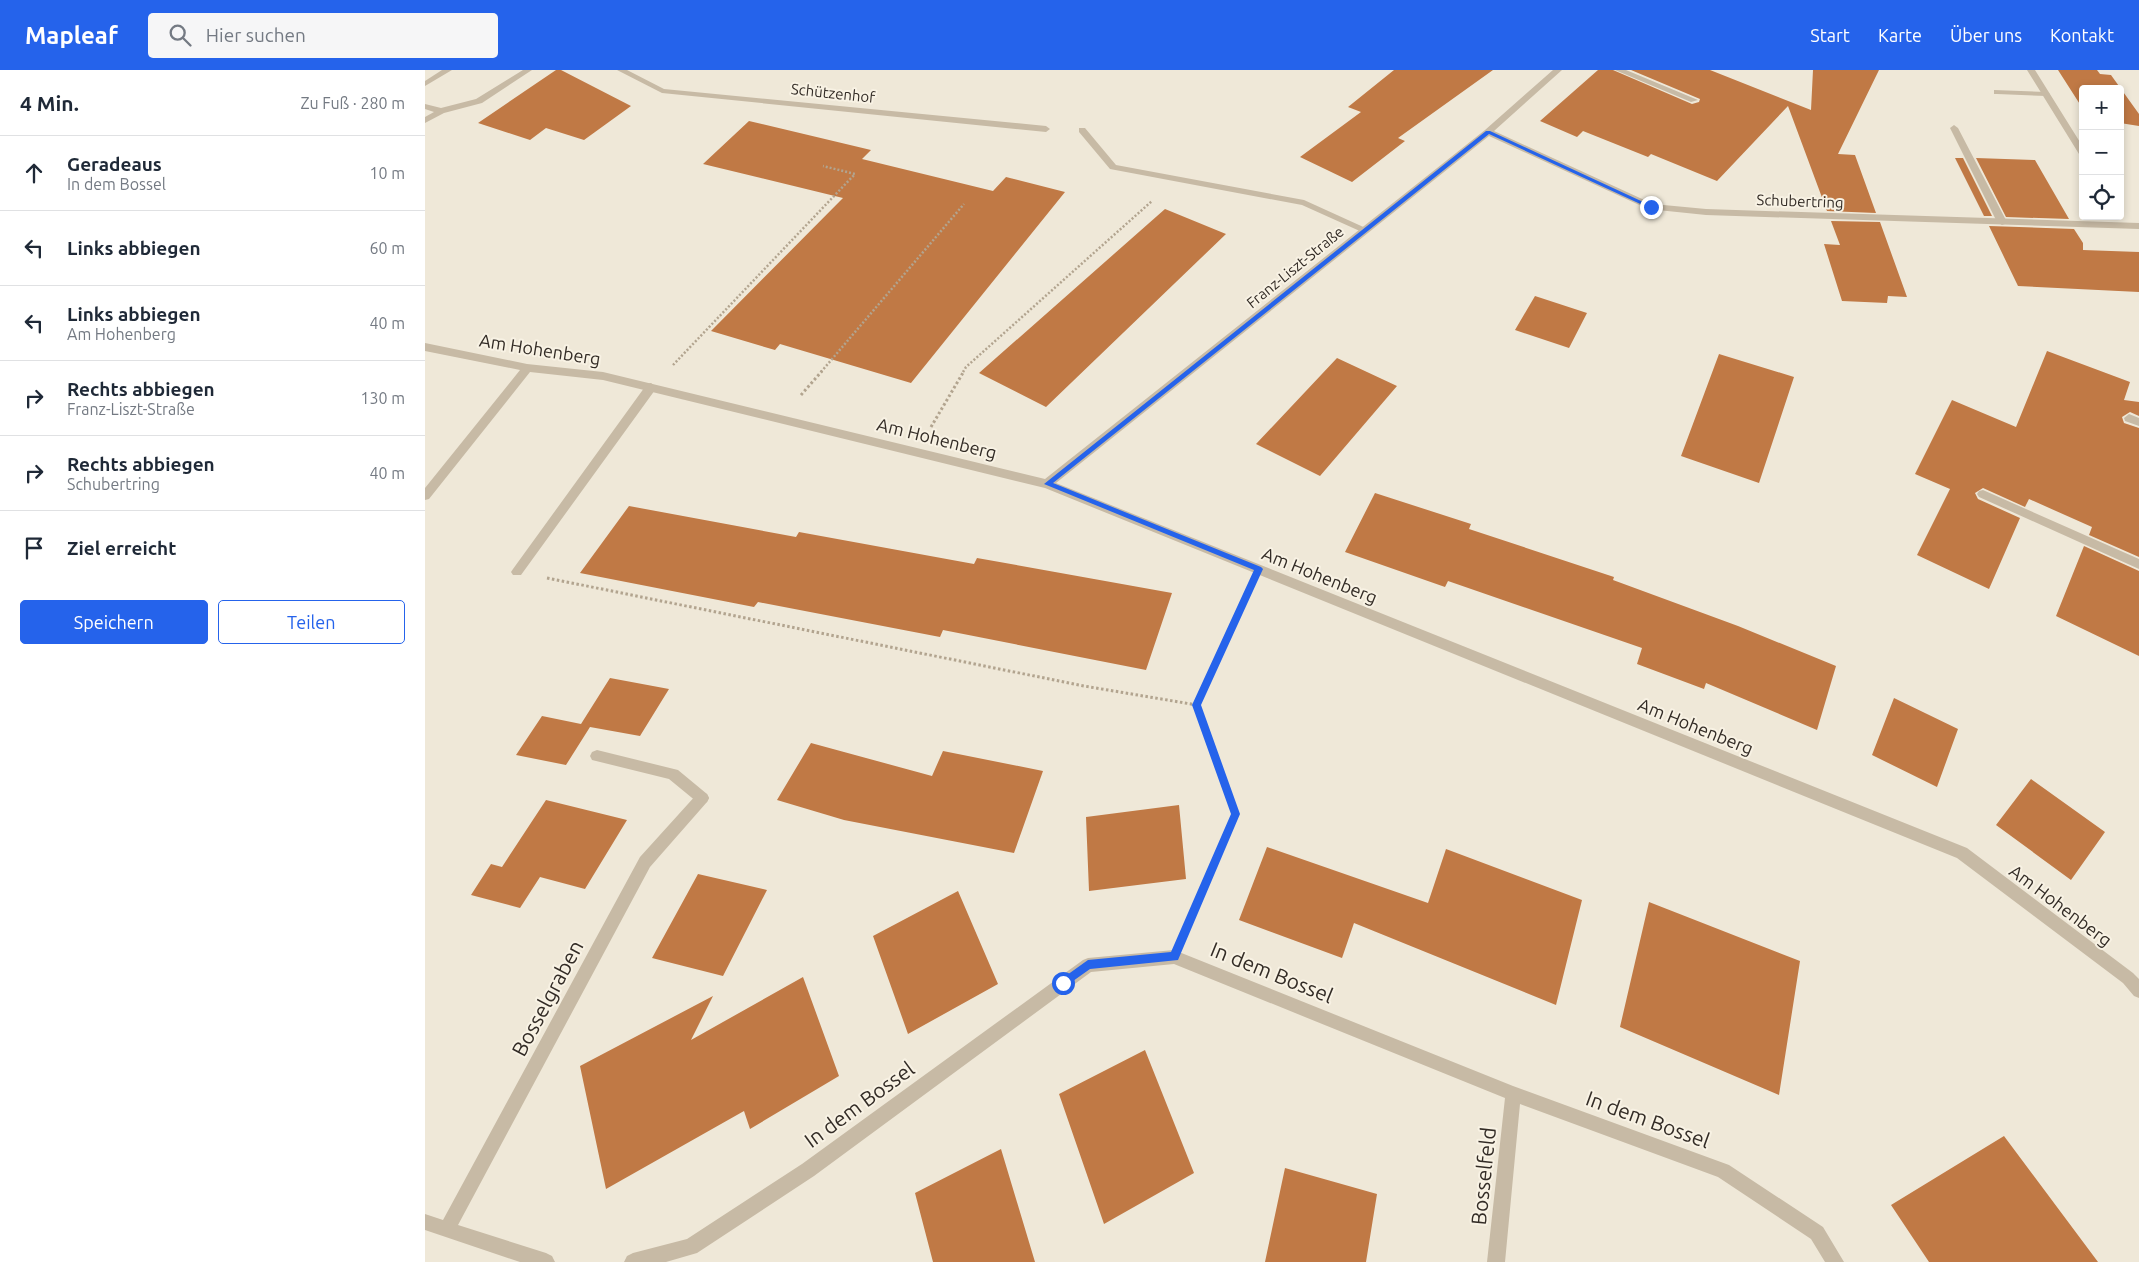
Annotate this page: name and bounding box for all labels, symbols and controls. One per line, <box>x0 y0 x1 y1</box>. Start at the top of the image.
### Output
search box <box>148 13 498 58</box>
icon: search <box>166 21 194 49</box>
text: Mapleaf <box>25 22 118 49</box>
text: Hier suchen <box>206 24 306 46</box>
text: Start <box>1810 25 1850 45</box>
text: Karte <box>1878 25 1922 45</box>
text: Über uns <box>1950 25 2022 45</box>
text: Kontakt <box>2050 25 2114 45</box>
street label: Schützenhof <box>790 80 876 106</box>
map controls <box>2079 85 2124 220</box>
button: + <box>2079 85 2124 130</box>
text: 4 Min. <box>20 91 79 115</box>
text: Zu Fuß · 280 m <box>300 94 405 112</box>
button: − <box>2079 130 2124 175</box>
text: Geradeaus <box>67 153 162 175</box>
icon: ahead <box>20 159 48 187</box>
text: 10 m <box>369 164 405 182</box>
text: In dem Bossel <box>67 175 166 193</box>
button: locate <box>2079 175 2124 220</box>
street label: Schubertring <box>1756 191 1844 211</box>
route end <box>1640 196 1663 219</box>
street label: Franz-Liszt-Straße <box>1243 223 1347 311</box>
icon: left <box>20 234 48 262</box>
text: Links abbiegen <box>67 237 201 259</box>
text: 60 m <box>369 239 405 257</box>
text: Links abbiegen <box>67 303 201 325</box>
icon: left <box>20 309 48 337</box>
text: 40 m <box>369 314 405 332</box>
text: Am Hohenberg <box>67 325 176 343</box>
street label: Am Hohenberg <box>478 330 602 368</box>
text: Rechts abbiegen <box>67 378 215 400</box>
icon: right <box>20 384 48 412</box>
text: 130 m <box>360 389 405 407</box>
text: Franz-Liszt-Straße <box>67 400 195 418</box>
street label: Am Hohenberg <box>875 413 999 463</box>
text: Rechts abbiegen <box>67 453 215 475</box>
icon: right <box>20 459 48 487</box>
text: 40 m <box>369 464 405 482</box>
text: Schubertring <box>67 475 160 493</box>
icon: arrive <box>20 534 48 562</box>
text: Ziel erreicht <box>67 537 176 559</box>
street label: Am Hohenberg <box>1259 543 1381 607</box>
button: Speichern <box>20 600 208 644</box>
button: Teilen <box>218 600 405 644</box>
street label: Am Hohenberg <box>1635 694 1757 758</box>
street label: Am Hohenberg <box>2006 860 2116 950</box>
street label: Bosselgraben <box>506 936 588 1060</box>
street label: In dem Bossel <box>1207 937 1337 1007</box>
route start <box>1052 972 1075 995</box>
street label: In dem Bossel <box>799 1056 919 1152</box>
street label: In dem Bossel <box>1583 1086 1713 1152</box>
street label: Bosselfeld <box>1466 1126 1500 1226</box>

